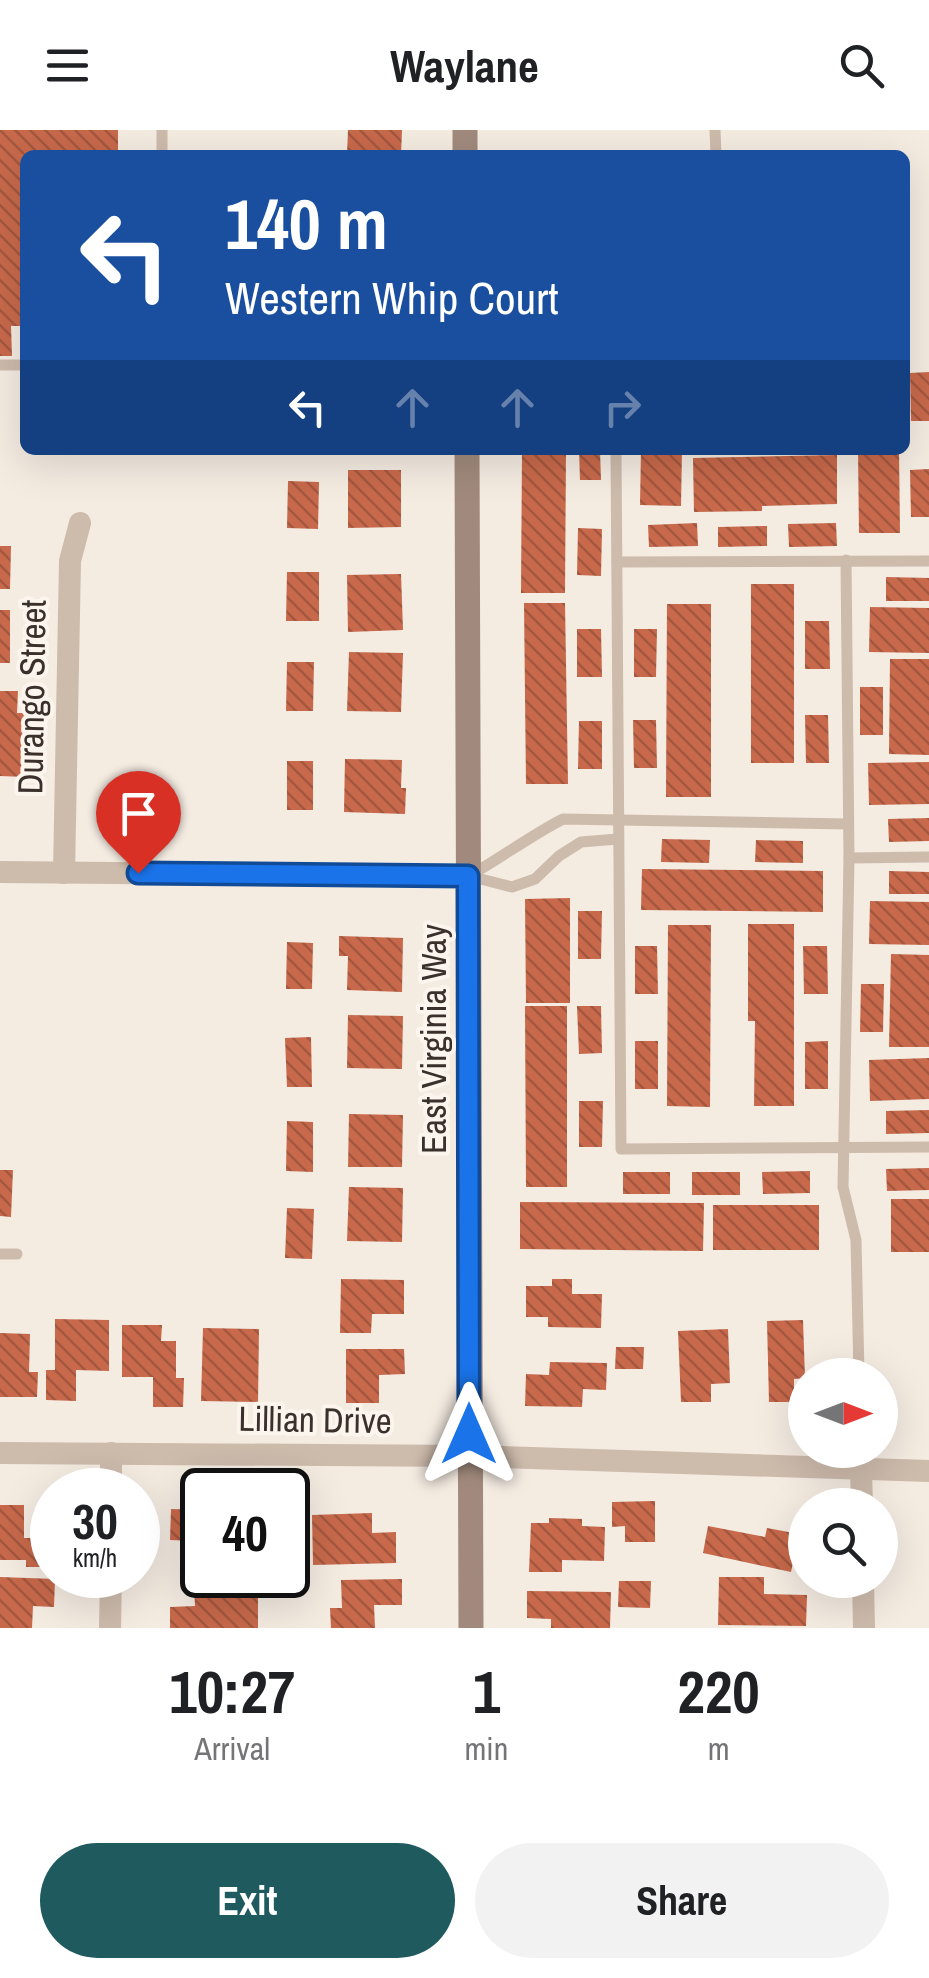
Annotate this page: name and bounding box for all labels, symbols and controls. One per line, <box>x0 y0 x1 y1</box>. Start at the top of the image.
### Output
text: Waylane <box>390 35 539 96</box>
icon: menu <box>40 38 95 93</box>
icon: search <box>834 38 889 93</box>
text: 140 m <box>225 177 388 271</box>
icon: left <box>60 190 190 320</box>
text: Western Whip Court <box>225 267 559 328</box>
icon: left <box>280 380 335 435</box>
icon: ahead <box>385 380 440 435</box>
icon: ahead <box>490 380 545 435</box>
icon: right <box>595 380 650 435</box>
street label: Durango Street <box>6 599 57 795</box>
pin <box>96 771 181 874</box>
icon: arrive <box>111 786 166 841</box>
street label: East Virginia Way <box>410 923 457 1154</box>
north arrow <box>788 1358 898 1468</box>
map controls <box>788 1358 898 1598</box>
position arrow <box>417 1382 521 1486</box>
street label: Lillian Drive <box>238 1395 392 1444</box>
speed limit sign: 40 <box>180 1468 310 1598</box>
text: 30 <box>72 1487 118 1555</box>
button: search <box>788 1488 898 1598</box>
text: km/h <box>73 1541 117 1575</box>
text: 10:27 <box>169 1651 295 1732</box>
text: 1 <box>473 1651 500 1732</box>
text: 220 <box>678 1651 760 1732</box>
text: Arrival <box>194 1727 270 1770</box>
text: min <box>464 1727 508 1770</box>
text: m <box>708 1727 730 1770</box>
button: Exit <box>40 1843 455 1958</box>
button: Share <box>475 1843 889 1958</box>

